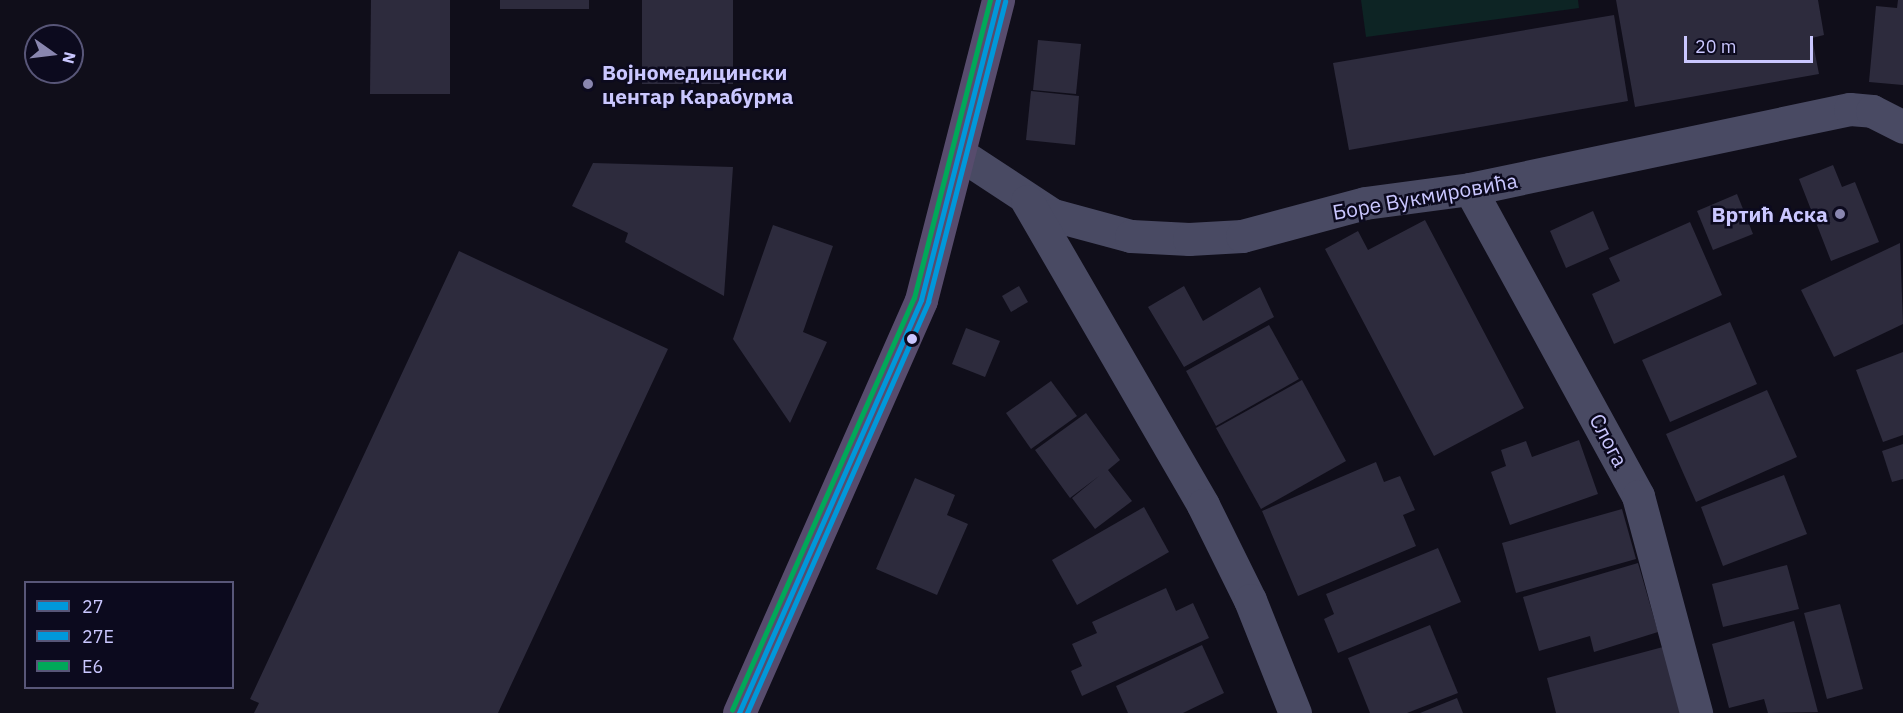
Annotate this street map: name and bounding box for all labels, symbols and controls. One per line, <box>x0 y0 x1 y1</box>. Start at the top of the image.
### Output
north arrow <box>24 24 84 84</box>
scale bar <box>1687 24 1816 62</box>
text: 20 m <box>1695 35 1737 58</box>
text: N <box>58 50 81 66</box>
place label: Војномедицински центар Карабурма <box>602 59 793 109</box>
marker: Војномедицински центар Карабурма <box>579 75 597 93</box>
street label: Боре Вукмировића <box>1331 167 1519 225</box>
place label: Вртић Аска <box>1712 201 1828 227</box>
marker: Вртић Аска <box>1833 207 1847 221</box>
unlabelled marker <box>906 333 918 345</box>
street label: Слога <box>1585 409 1633 471</box>
legend <box>24 581 234 689</box>
text: 27 <box>82 595 104 618</box>
text: 27E <box>82 625 114 648</box>
text: E6 <box>82 655 103 678</box>

